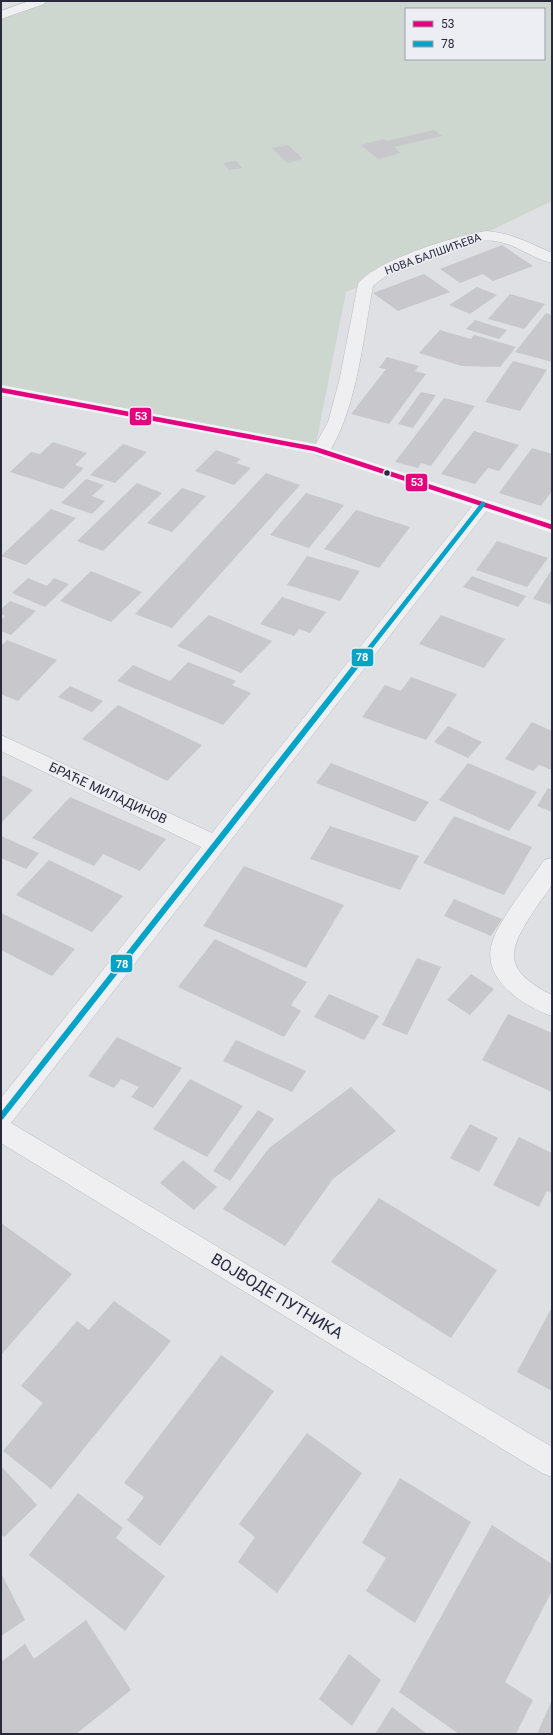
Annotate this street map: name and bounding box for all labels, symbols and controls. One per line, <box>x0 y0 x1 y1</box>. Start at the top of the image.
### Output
legend <box>405 8 545 60</box>
text: 53 <box>441 17 455 31</box>
text: 78 <box>441 37 455 51</box>
street label: НОВА БАЛШИЋЕВА <box>383 230 484 277</box>
line badge: 53 <box>129 407 152 426</box>
text: 53 <box>135 410 147 423</box>
unlabelled marker <box>382 468 392 478</box>
line badge: 53 <box>405 473 428 492</box>
text: 53 <box>411 476 423 489</box>
line badge: 78 <box>351 648 374 667</box>
text: 78 <box>356 651 368 664</box>
street label: БРАЋЕ МИЛАДИНОВ <box>47 759 169 827</box>
line badge: 78 <box>110 954 133 973</box>
text: 78 <box>116 958 128 971</box>
street label: ВОЈВОДЕ ПУТНИКА <box>208 1249 347 1343</box>

